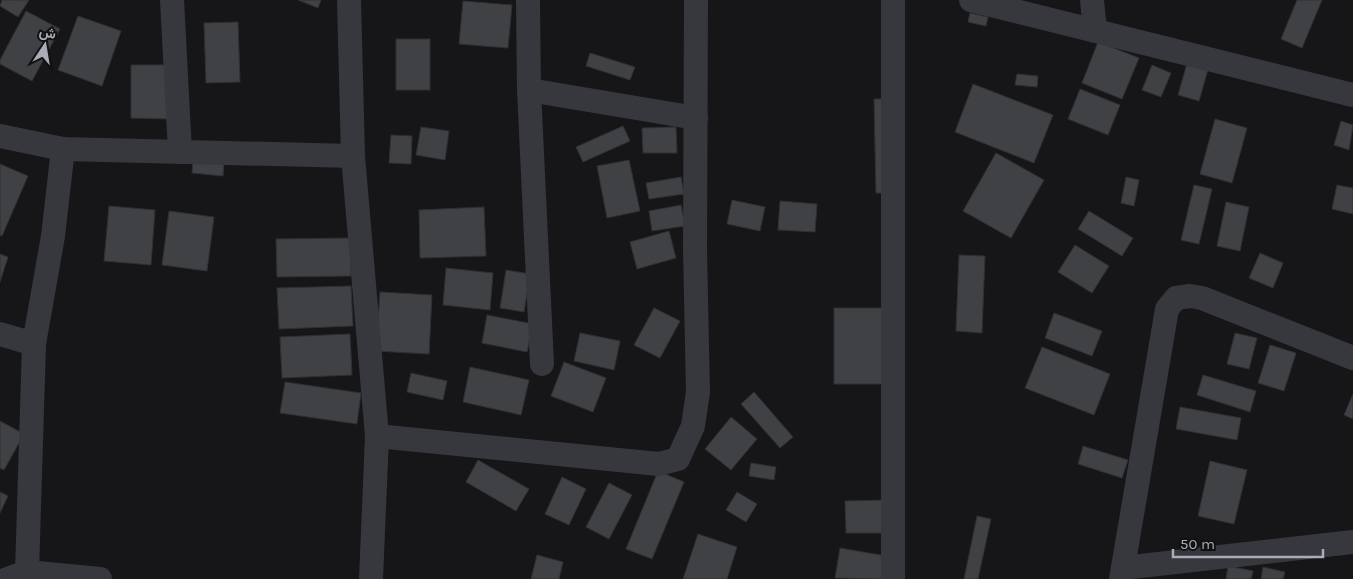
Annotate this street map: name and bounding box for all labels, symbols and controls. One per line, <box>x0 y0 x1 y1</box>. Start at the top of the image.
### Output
north arrow <box>20 20 70 70</box>
text: ش <box>38 23 58 43</box>
scale bar <box>1173 526 1323 558</box>
text: 50 m <box>1180 535 1215 553</box>

